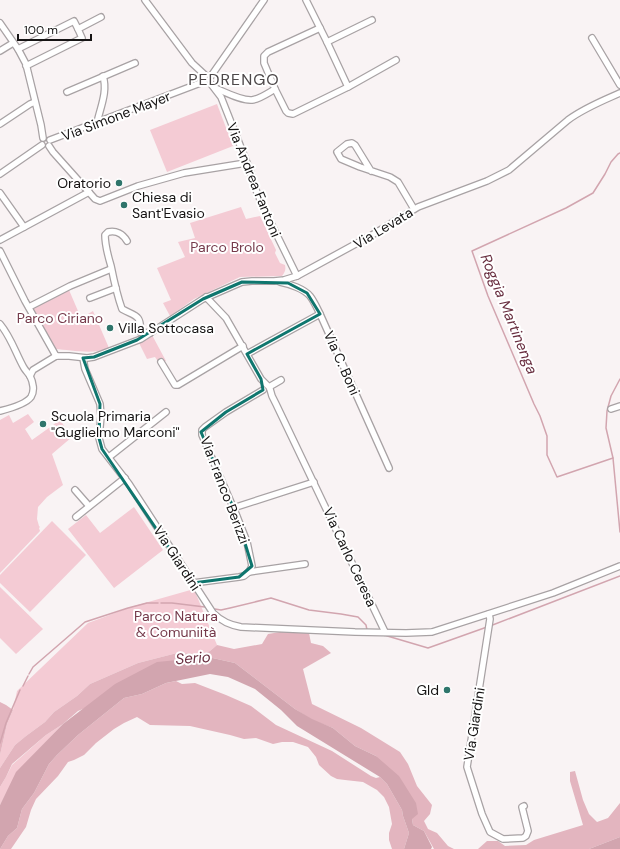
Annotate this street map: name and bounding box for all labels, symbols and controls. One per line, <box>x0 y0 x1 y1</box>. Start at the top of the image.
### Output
scale bar <box>18 16 91 42</box>
text: 100 m <box>24 22 58 38</box>
district label: PEDRENGO <box>188 69 280 90</box>
street label: Via Simone Mayer <box>59 87 173 145</box>
street label: Via Andrea Fantoni <box>223 120 285 240</box>
place label: Oratorio <box>57 174 111 192</box>
marker: Oratorio <box>114 178 124 188</box>
place label: Chiesa di Sant'Evasio <box>132 188 205 222</box>
marker: Chiesa di Sant'Evasio <box>119 200 129 210</box>
street label: Via Levata <box>350 203 416 253</box>
park label: Parco Brolo <box>190 238 264 256</box>
water label: Roggia Martinenga <box>476 251 542 377</box>
park label: Parco Ciriano <box>17 309 103 327</box>
place label: Villa Sottocasa <box>118 319 214 337</box>
marker: Villa Sottocasa <box>105 323 115 333</box>
street label: Via C. Boni <box>320 328 364 398</box>
place label: Scuola Primaria "Guglielmo Marconi" <box>51 407 180 441</box>
marker: Scuola Primaria "Guglielmo Marconi" <box>38 419 48 429</box>
street label: Via Franco Berizzi <box>196 434 254 546</box>
street label: Via Carlo Ceresa <box>319 504 381 610</box>
street label: Via Giardini <box>149 522 205 594</box>
park label: Parco Natura & Comuniità <box>134 607 218 641</box>
water label: Serio <box>175 647 211 669</box>
place label: Gld <box>416 681 439 699</box>
marker: Gld <box>442 685 452 695</box>
street label: Via Giardini <box>459 686 489 762</box>

